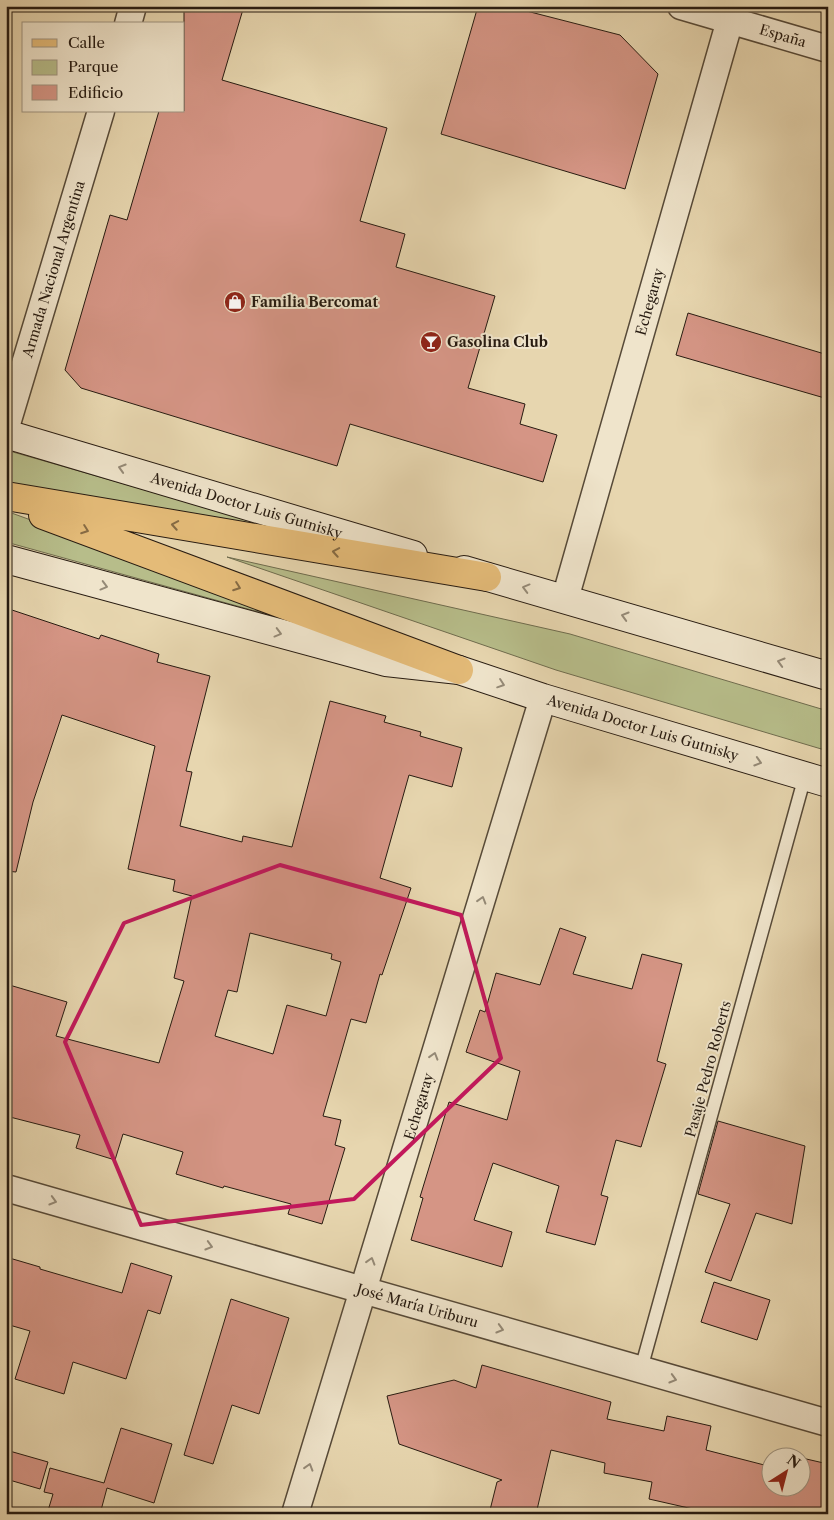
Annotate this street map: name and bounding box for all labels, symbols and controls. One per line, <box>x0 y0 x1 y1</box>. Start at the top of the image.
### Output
street label: España <box>757 20 809 51</box>
legend <box>22 22 185 112</box>
text: Calle <box>68 33 105 52</box>
text: Parque <box>68 57 118 76</box>
text: Edificio <box>68 83 123 102</box>
street label: Armada Nacional Argentina <box>18 178 89 361</box>
street label: Echegaray <box>632 266 668 338</box>
shop icon: Familia Bercomat <box>223 290 247 314</box>
place label: Familia Bercomat <box>251 293 378 311</box>
bar icon: Gasolina Club <box>419 330 443 354</box>
place label: Gasolina Club <box>447 333 548 351</box>
one-way arrow <box>118 464 127 474</box>
street label: Avenida Doctor Luis Gutnisky <box>148 468 345 543</box>
one-way arrow <box>171 520 180 530</box>
one-way arrow <box>80 524 89 535</box>
one-way arrow <box>331 547 340 557</box>
one-way arrow <box>99 580 108 590</box>
one-way arrow <box>232 581 241 591</box>
one-way arrow <box>522 583 531 594</box>
one-way arrow <box>621 612 630 622</box>
one-way arrow <box>273 627 282 638</box>
one-way arrow <box>777 658 786 668</box>
one-way arrow <box>496 678 505 688</box>
street label: Avenida Doctor Luis Gutnisky <box>544 690 741 765</box>
one-way arrow <box>753 757 761 767</box>
one-way arrow <box>476 897 486 905</box>
street label: Pasaje Pedro Roberts <box>681 999 735 1139</box>
one-way arrow <box>429 1052 439 1060</box>
street label: Echegaray <box>400 1071 438 1142</box>
one-way arrow <box>49 1195 58 1206</box>
one-way arrow <box>205 1240 213 1250</box>
one-way arrow <box>366 1258 376 1266</box>
street label: José María Uriburu <box>353 1279 481 1332</box>
one-way arrow <box>496 1323 505 1334</box>
one-way arrow <box>669 1373 677 1383</box>
north arrow <box>762 1448 812 1498</box>
text: N <box>783 1451 804 1472</box>
one-way arrow <box>303 1463 313 1472</box>

